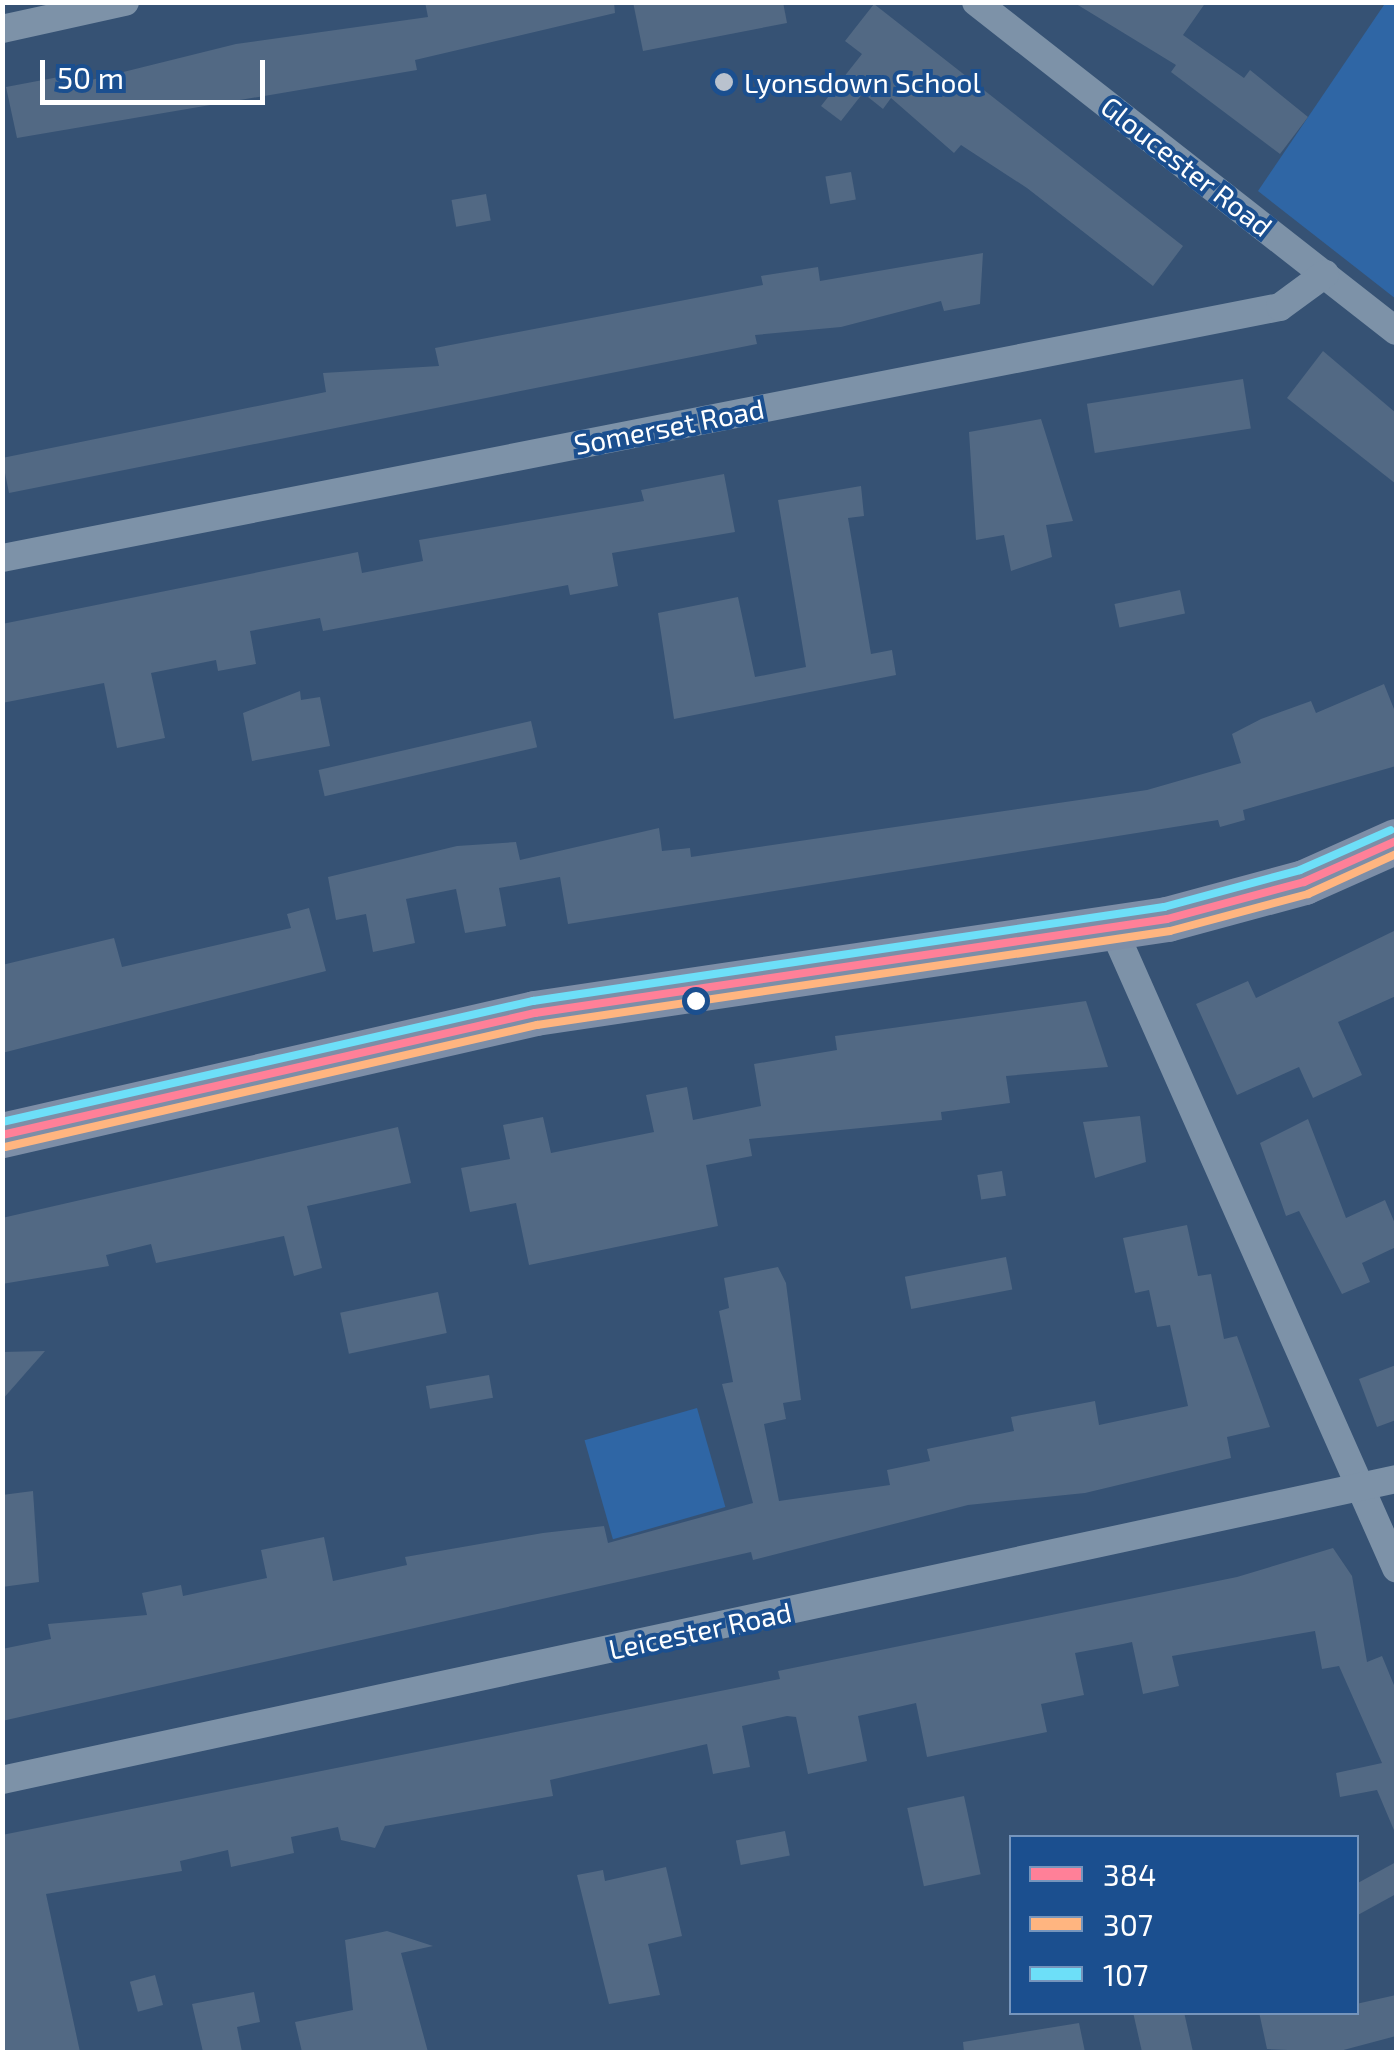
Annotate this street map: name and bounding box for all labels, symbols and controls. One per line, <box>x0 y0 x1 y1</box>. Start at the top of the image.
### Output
scale bar <box>45 40 270 102</box>
text: 50 m <box>57 59 124 95</box>
place label: Lyonsdown School <box>744 65 981 99</box>
marker: Lyonsdown School <box>713 71 735 93</box>
street label: Gloucester Road <box>1095 89 1279 243</box>
street label: Somerset Road <box>571 391 767 461</box>
unlabelled marker <box>686 991 706 1011</box>
street label: Leicester Road <box>605 1594 795 1666</box>
legend <box>1009 1835 1359 2015</box>
text: 384 <box>1103 1856 1156 1892</box>
text: 307 <box>1103 1906 1153 1942</box>
text: 107 <box>1103 1956 1148 1992</box>

